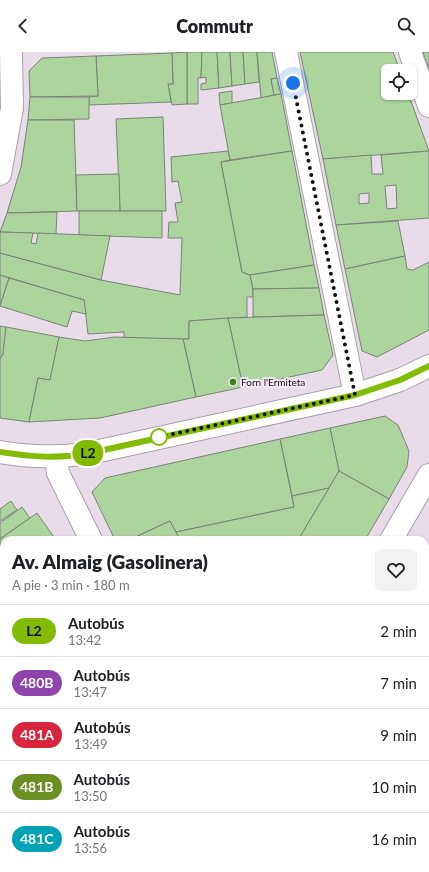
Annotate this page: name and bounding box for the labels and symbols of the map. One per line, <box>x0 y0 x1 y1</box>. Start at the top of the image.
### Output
your location <box>283 73 303 93</box>
place label: Forn l'Ermiteta <box>241 376 305 388</box>
marker: Forn l'Ermiteta <box>228 377 238 387</box>
unlabelled marker <box>150 428 168 446</box>
line badge: L2 <box>70 440 106 466</box>

